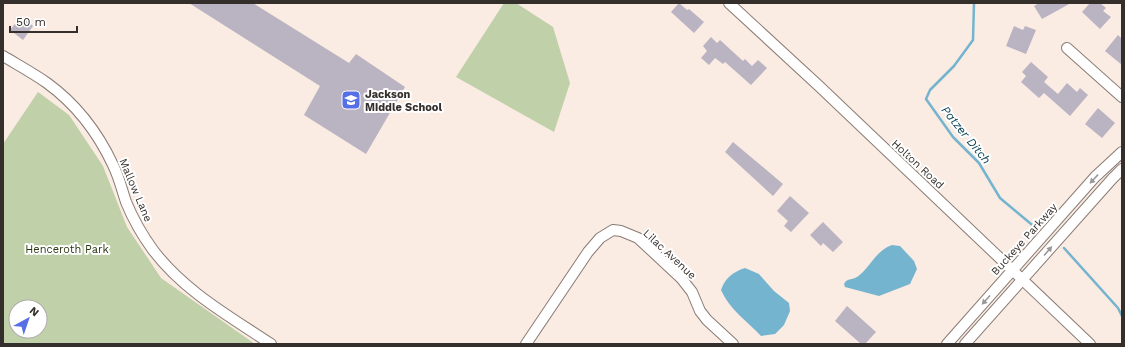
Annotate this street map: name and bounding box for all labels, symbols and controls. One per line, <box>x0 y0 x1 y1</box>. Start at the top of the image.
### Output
scale bar <box>10 8 77 34</box>
text: 50 m <box>16 15 46 29</box>
place label: Jackson Middle School <box>365 88 442 114</box>
school or university icon: Jackson Middle School <box>340 89 362 111</box>
water label: Patzer Ditch <box>938 103 994 167</box>
street label: Holton Road <box>889 137 946 192</box>
street label: Mallow Lane <box>116 157 155 224</box>
one-way arrow <box>1089 174 1098 184</box>
street label: Buckeye Parkway <box>989 200 1060 278</box>
street label: Lilac Avenue <box>641 227 699 282</box>
park label: Henceroth Park <box>25 243 109 256</box>
one-way arrow <box>1044 245 1053 256</box>
one-way arrow <box>982 294 991 305</box>
north arrow <box>8 299 48 339</box>
text: N <box>27 304 41 319</box>

